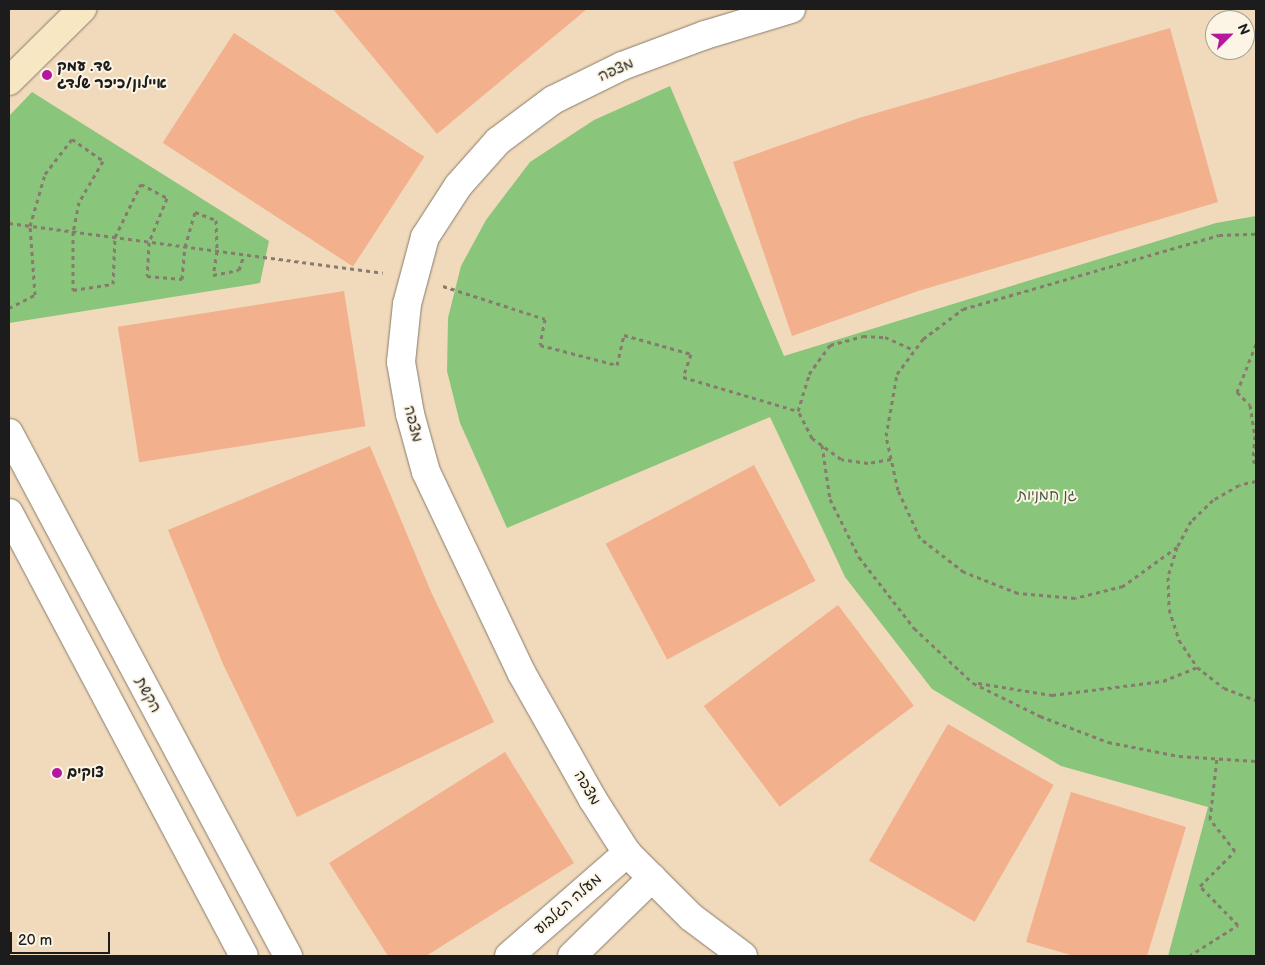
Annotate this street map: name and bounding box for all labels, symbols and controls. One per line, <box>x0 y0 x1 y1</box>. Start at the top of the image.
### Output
north arrow <box>1205 10 1255 60</box>
text: N <box>1233 21 1253 37</box>
street label: מצפה <box>595 54 637 86</box>
place label: שד. עמק איילון/כיכר שלדג <box>57 57 167 92</box>
marker: שד. עמק איילון/כיכר שלדג <box>41 69 53 81</box>
street label: מצפה <box>400 404 426 444</box>
park label: גן חמניות <box>1017 487 1077 505</box>
street label: הקשת <box>131 674 165 716</box>
place label: צוקים <box>67 764 104 782</box>
marker: צוקים <box>51 767 63 779</box>
street label: מצפה <box>570 767 604 809</box>
street label: מעלה הגלבוע <box>531 870 605 938</box>
scale bar <box>12 922 112 954</box>
text: 20 m <box>18 931 52 950</box>

